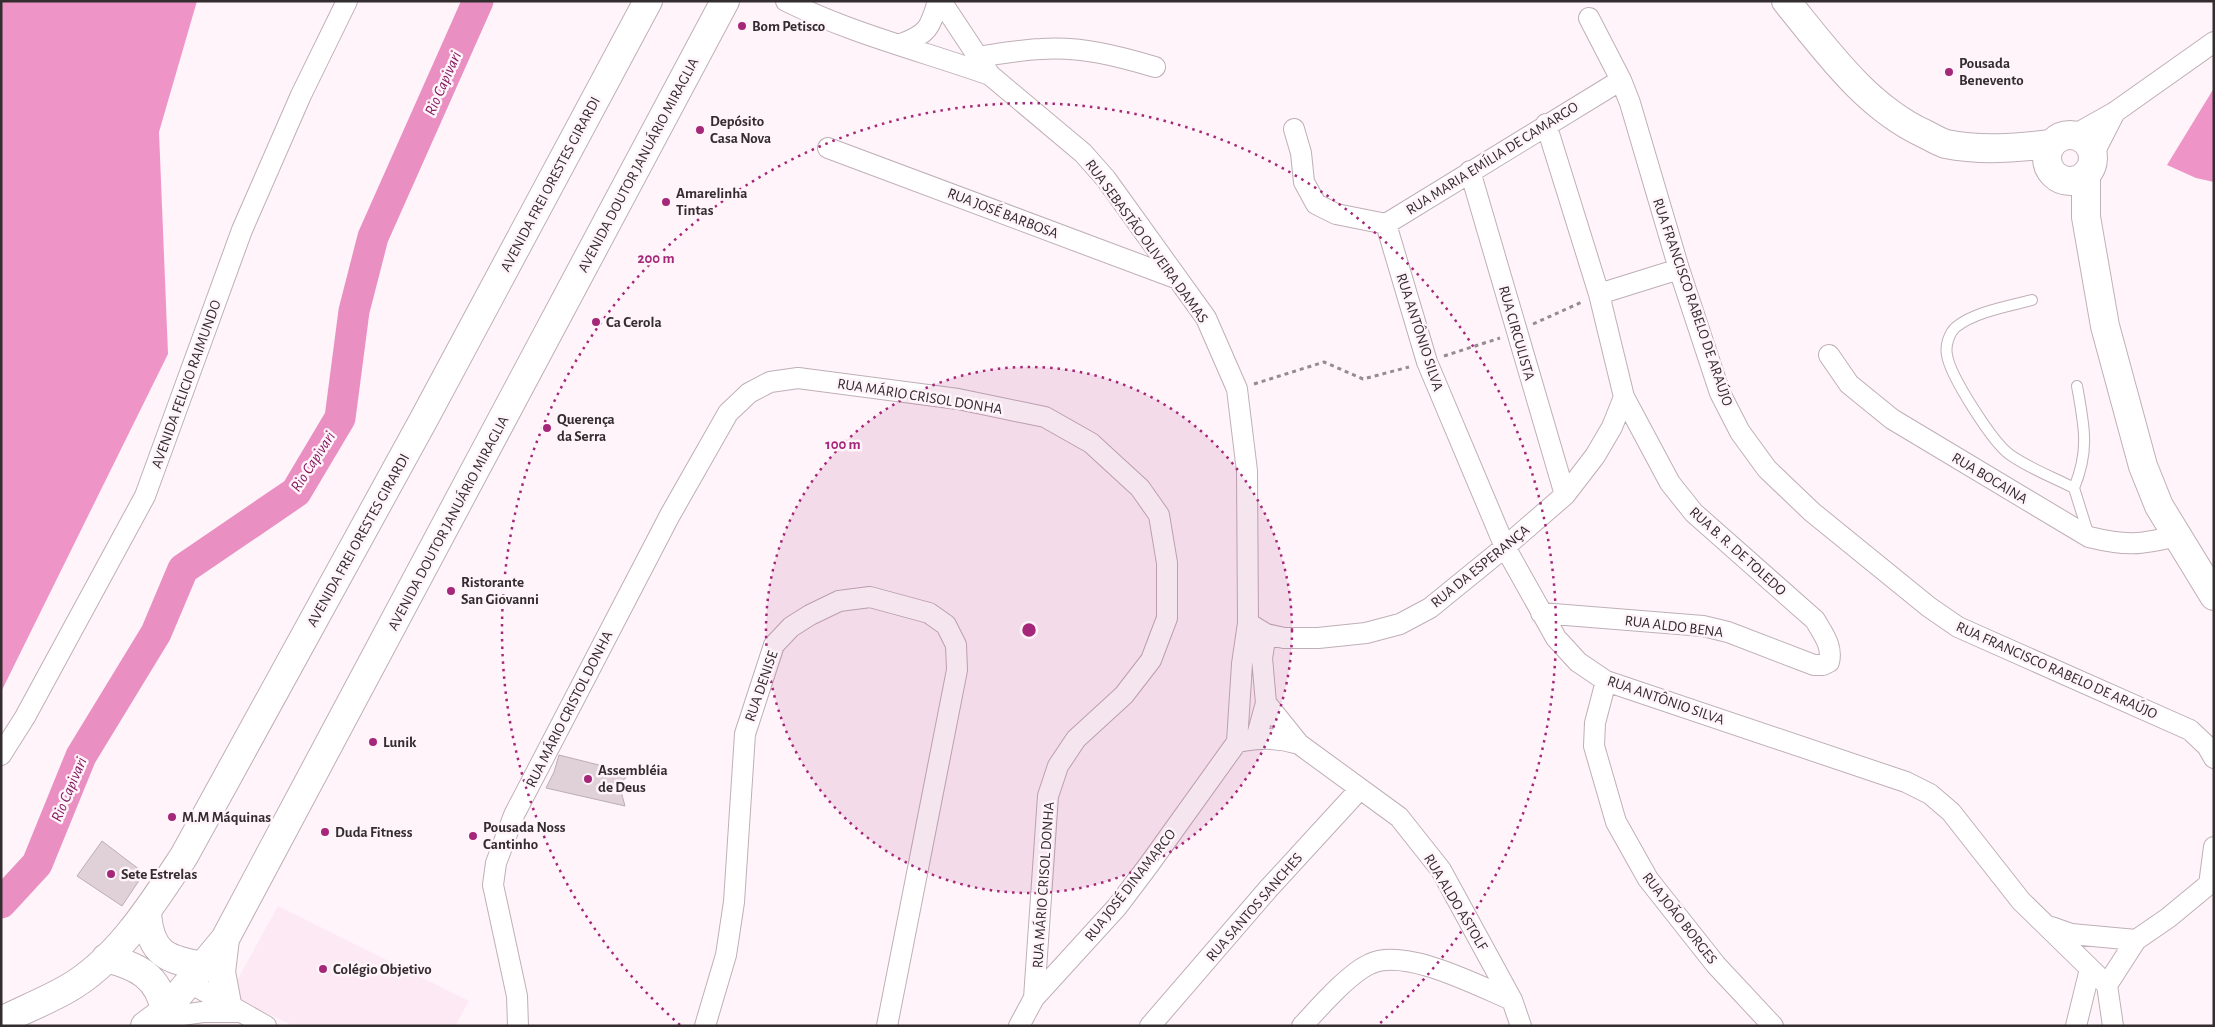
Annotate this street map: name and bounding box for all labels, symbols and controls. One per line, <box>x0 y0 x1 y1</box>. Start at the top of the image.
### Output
place label: Bom Petisco <box>752 19 825 34</box>
marker: Bom Petisco <box>736 20 748 32</box>
water label: Rio Capivari <box>422 49 465 118</box>
street label: AVENIDA DOUTOR JANUÁRIO MIRAGLIA <box>574 54 702 275</box>
place label: Pousada Benevento <box>1959 56 2024 88</box>
marker: Pousada Benevento <box>1943 66 1955 78</box>
street label: AVENIDA FREI ORESTES GIRARDI <box>498 94 603 274</box>
street label: RUA MARIA EMÍLIA DE CAMARGO <box>1402 97 1581 218</box>
place label: Depósito Casa Nova <box>710 114 771 146</box>
marker: Depósito Casa Nova <box>694 124 706 136</box>
street label: RUA SEBASTÃO OLIVEIRA DAMAS <box>1082 156 1212 326</box>
street label: RUA JOSÉ BARBOSA <box>945 184 1061 242</box>
place label: Amarelinha Tintas <box>676 186 747 218</box>
marker: Amarelinha Tintas <box>660 196 672 208</box>
street label: RUA FRANCISCO RABELO DE ARAÚJO <box>1650 196 1737 408</box>
text: 200 m <box>637 251 675 266</box>
street label: RUA ANTÔNIO SILVA <box>1393 271 1447 393</box>
street label: RUA CIRCULISTA <box>1496 284 1537 383</box>
street label: AVENIDA FELICIO RAIMUNDO <box>149 298 224 470</box>
place label: Ca Cerola <box>606 315 662 330</box>
marker: Ca Cerola <box>590 316 602 328</box>
street label: RUA MÁRIO CRISOL DONHA <box>836 374 1004 417</box>
street label: AVENIDA DOUTOR JANUÁRIO MIRAGLIA <box>384 412 512 633</box>
place label: Querença da Serra <box>557 412 615 444</box>
marker: Querença da Serra <box>541 422 553 434</box>
water label: Rio Capivari <box>288 428 339 495</box>
text: 100 m <box>825 437 861 452</box>
street label: RUA BOCAINA <box>1949 450 2030 507</box>
street label: AVENIDA FREI ORESTES GIRARDI <box>304 451 412 629</box>
street label: RUA B. R. DE TOLEDO <box>1686 504 1789 599</box>
street label: RUA DA ESPERANÇA <box>1428 522 1533 611</box>
place label: Ristorante San Giovanni <box>461 575 539 607</box>
marker: Ristorante San Giovanni <box>445 585 457 597</box>
street label: RUA ALDO BENA <box>1624 613 1724 640</box>
street label: RUA FRANCISCO RABELO DE ARAÚJO <box>1954 617 2161 722</box>
centre of rings <box>1020 621 1038 639</box>
street label: RUA MÁRIO CRISTOL DONHA <box>522 627 616 790</box>
street label: RUA DENISE <box>742 649 781 724</box>
street label: RUA ANTÔNIO SILVA <box>1605 672 1727 728</box>
place label: Lunik <box>383 735 417 750</box>
marker: Lunik <box>367 736 379 748</box>
water label: Rio Capivari <box>48 754 91 824</box>
place label: Assembléia de Deus <box>598 763 668 795</box>
marker: Assembléia de Deus <box>582 773 594 785</box>
street label: RUA MÁRIO CRISOL DONHA <box>1028 801 1057 969</box>
place label: M.M Máquinas <box>182 810 271 825</box>
marker: M.M Máquinas <box>166 811 178 823</box>
place label: Pousada Noss Cantinho <box>483 820 566 852</box>
place label: Duda Fitness <box>335 825 413 840</box>
street label: RUA JOSÉ DINAMARCO <box>1081 825 1179 944</box>
marker: Duda Fitness <box>319 826 331 838</box>
marker: Pousada Noss Cantinho <box>467 830 479 842</box>
street label: RUA SANTOS SANCHES <box>1203 850 1305 964</box>
street label: RUA ALDO ASTOLF <box>1421 851 1490 953</box>
place label: Sete Estrelas <box>121 867 197 882</box>
marker: Sete Estrelas <box>105 868 117 880</box>
street label: RUA JOÃO BORGES <box>1639 869 1721 967</box>
place label: Colégio Objetivo <box>333 962 432 977</box>
marker: Colégio Objetivo <box>317 963 329 975</box>

